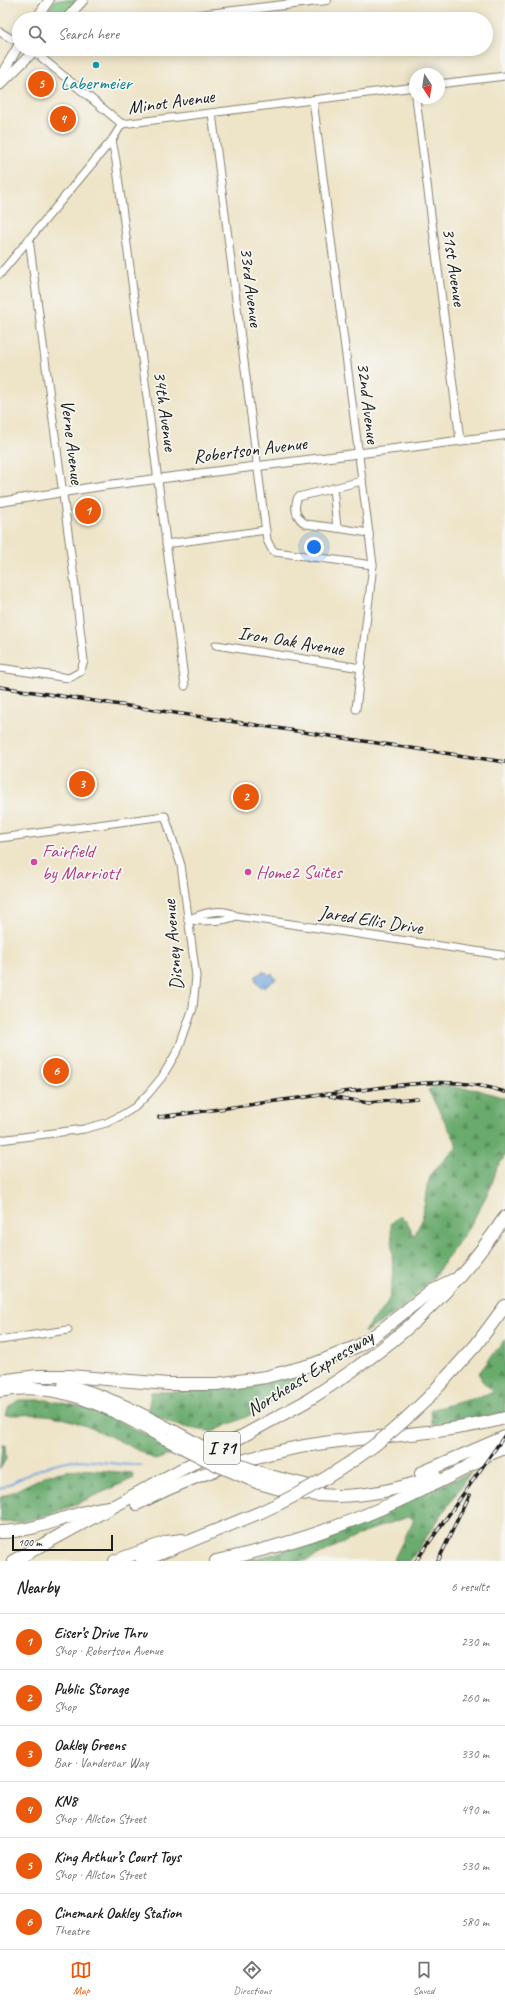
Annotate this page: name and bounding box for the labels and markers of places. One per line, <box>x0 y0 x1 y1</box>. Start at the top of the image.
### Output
marker: Labermeier <box>91 60 101 70</box>
pin: 5 <box>28 69 54 99</box>
place label: Labermeier <box>60 71 134 95</box>
pin: 4 <box>50 104 76 134</box>
pin: 1 <box>75 496 101 526</box>
pin: 3 <box>69 769 95 799</box>
pin: 2 <box>233 782 259 812</box>
place label: Fairfield by Marriott <box>42 839 123 885</box>
marker: Fairfield by Marriott <box>29 857 39 867</box>
place label: Home2 Suites <box>256 860 343 884</box>
marker: Home2 Suites <box>243 867 253 877</box>
pin: 6 <box>43 1056 69 1086</box>

